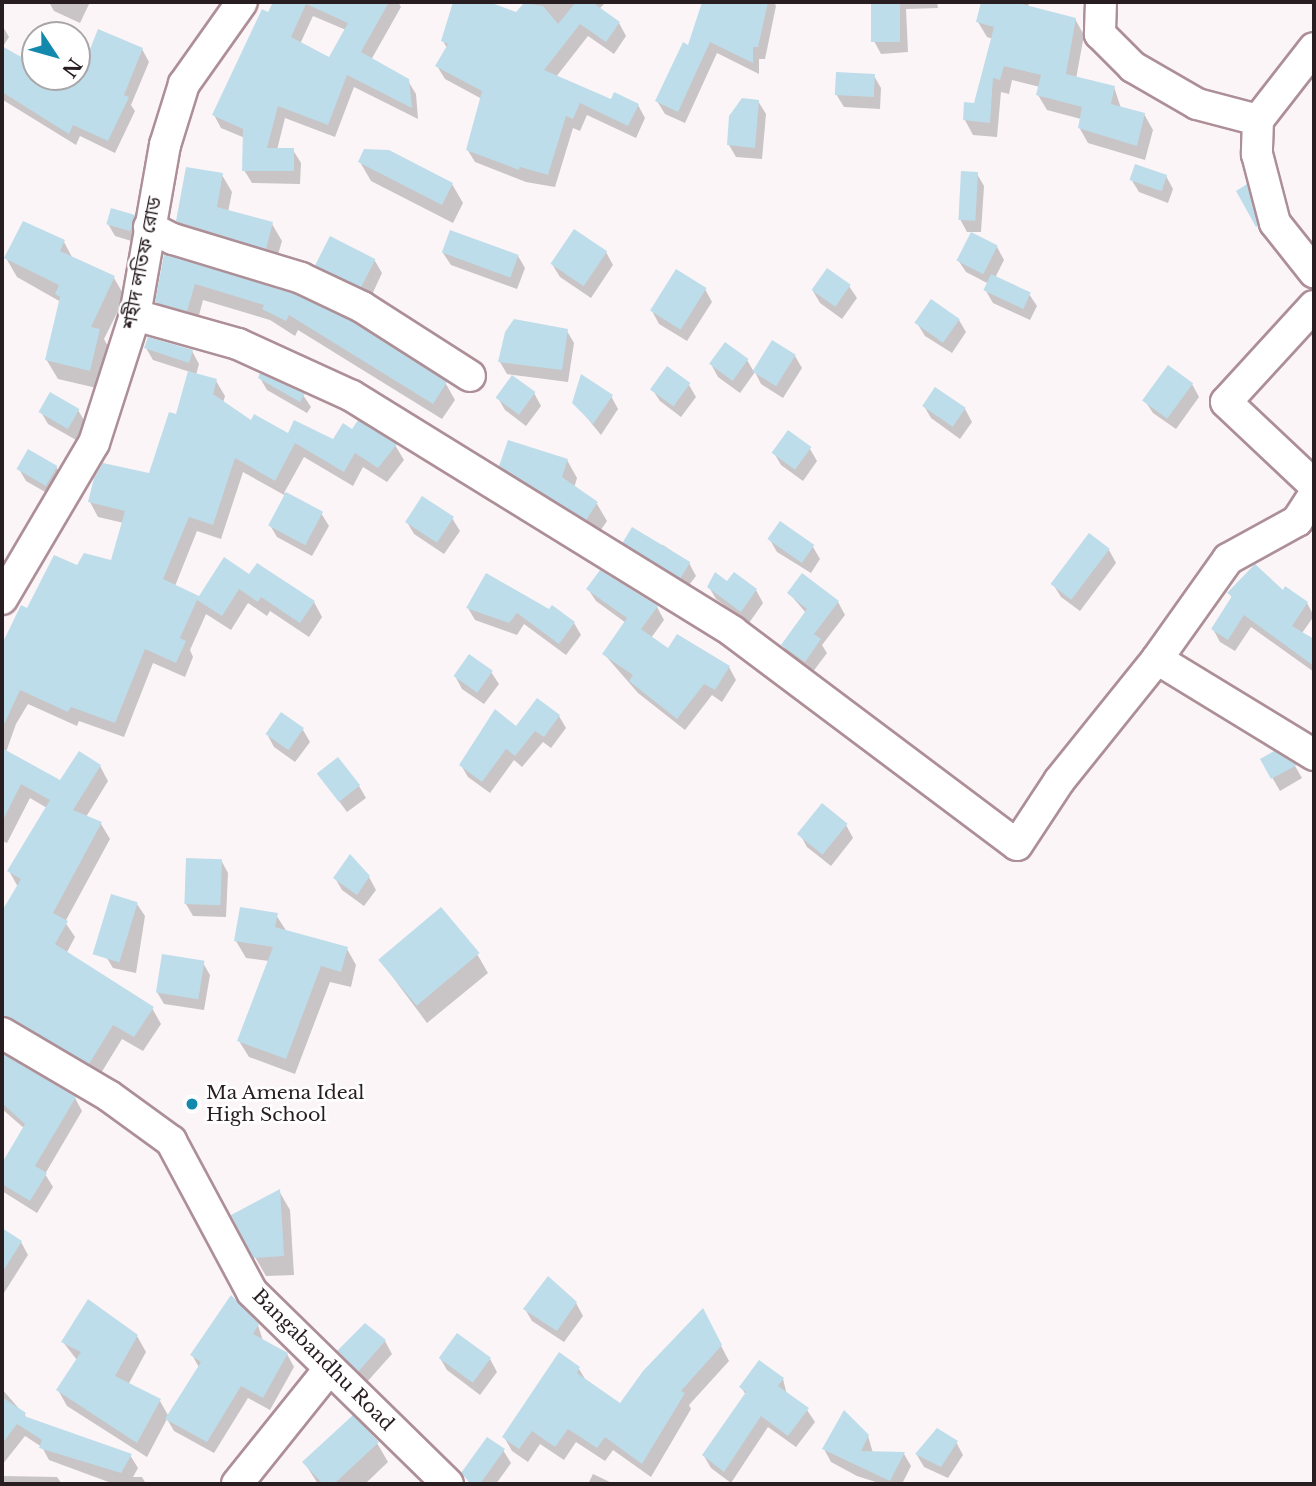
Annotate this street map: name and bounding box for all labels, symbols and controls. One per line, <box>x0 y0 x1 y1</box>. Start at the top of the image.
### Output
north arrow <box>21 21 91 91</box>
text: N <box>57 53 86 81</box>
street label: শহীদ লতিফ রোড <box>118 195 166 331</box>
place label: Ma Amena Ideal High School <box>206 1082 366 1126</box>
marker: Ma Amena Ideal High School <box>184 1096 200 1112</box>
street label: Bangabandhu Road <box>247 1284 399 1436</box>

